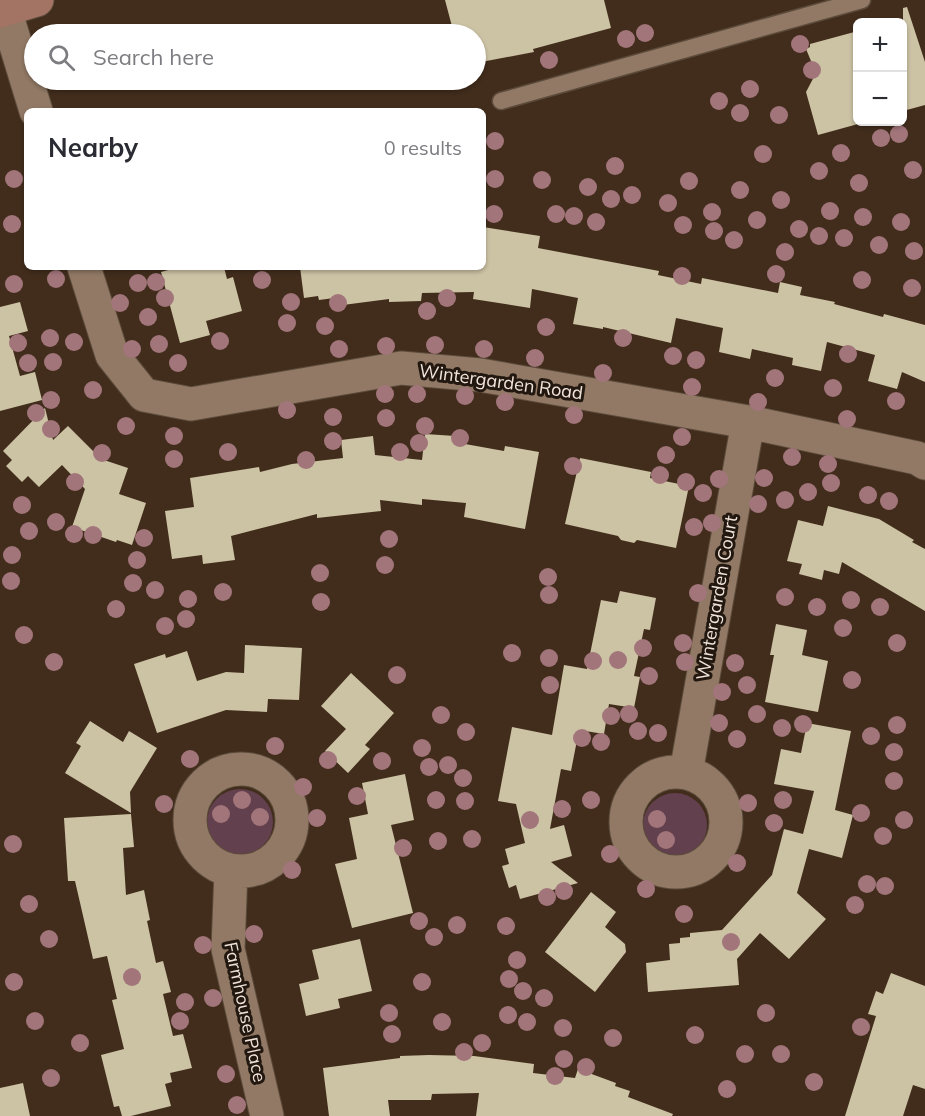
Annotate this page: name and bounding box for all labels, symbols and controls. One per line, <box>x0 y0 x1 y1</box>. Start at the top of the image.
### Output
map controls <box>853 18 907 126</box>
button: + <box>853 18 907 72</box>
search box <box>24 24 486 90</box>
icon: search <box>45 41 78 74</box>
text: Search here <box>93 43 214 71</box>
button: − <box>853 72 907 126</box>
text: Nearby <box>48 131 138 164</box>
text: 0 results <box>384 135 462 160</box>
street label: Wintergarden Road <box>418 359 585 404</box>
street label: Wintergarden Court <box>691 514 742 682</box>
street label: Farmhouse Place <box>219 940 272 1084</box>

